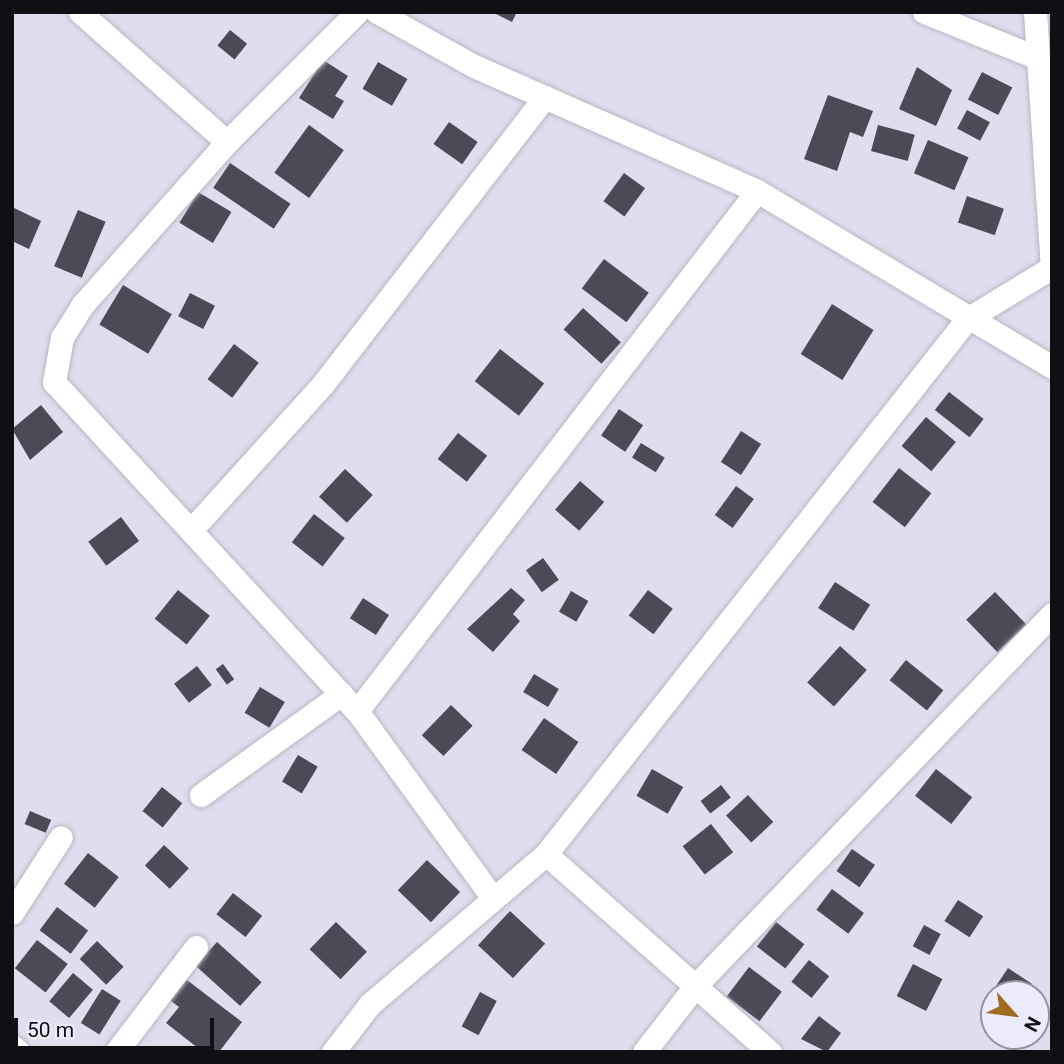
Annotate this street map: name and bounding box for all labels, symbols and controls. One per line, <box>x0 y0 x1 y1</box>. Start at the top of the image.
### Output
north arrow <box>980 980 1050 1050</box>
scale bar <box>18 1004 217 1048</box>
text: N <box>1019 1013 1046 1035</box>
text: 50 m <box>27 1018 74 1042</box>

